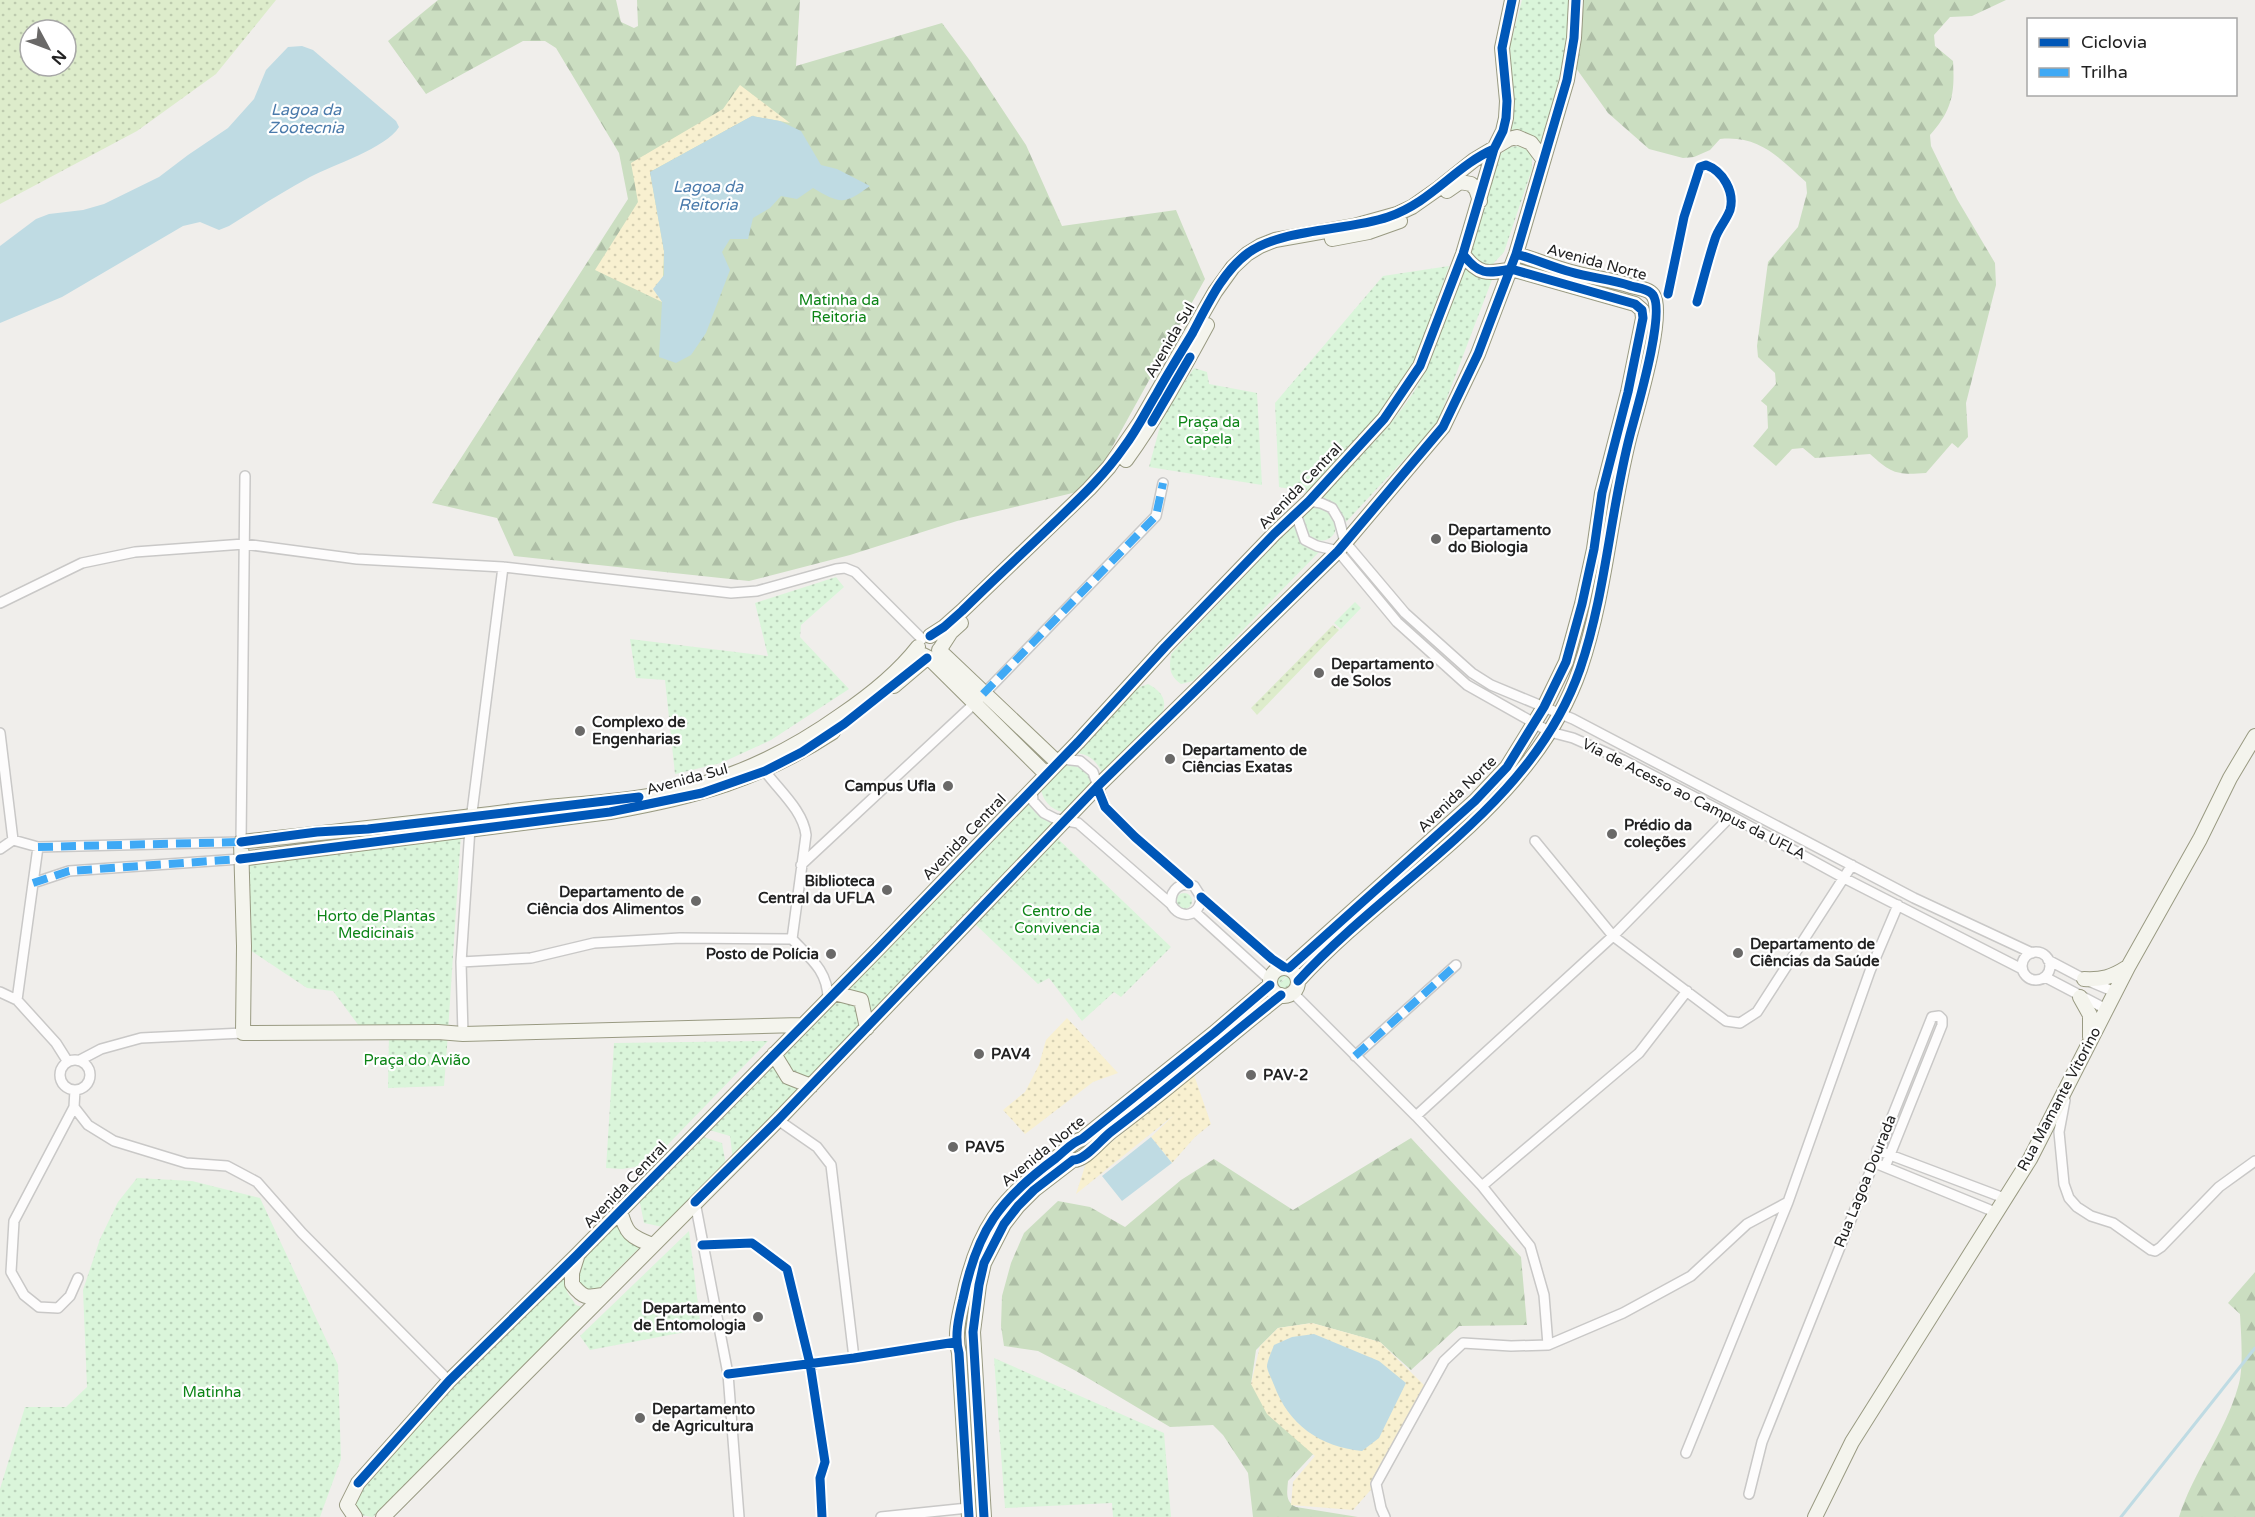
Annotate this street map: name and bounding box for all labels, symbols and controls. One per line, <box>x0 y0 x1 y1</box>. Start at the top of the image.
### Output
north arrow <box>18 18 78 78</box>
legend <box>2027 18 2237 96</box>
text: Ciclovia <box>2081 31 2147 53</box>
text: N <box>47 46 70 69</box>
text: Trilha <box>2081 61 2128 83</box>
water label: Lagoa da Zootecnia <box>268 100 345 138</box>
water label: Lagoa da Reitoria <box>673 177 744 215</box>
street label: Avenida Norte <box>1545 240 1649 284</box>
park label: Matinha da Reitoria <box>799 291 879 326</box>
street label: Avenida Sul <box>1141 299 1199 381</box>
park label: Praça da capela <box>1178 413 1240 448</box>
street label: Avenida Central <box>1254 439 1346 533</box>
place label: Departamento do Biologia <box>1448 521 1551 557</box>
marker: Departamento do Biologia <box>1429 532 1443 546</box>
place label: Departamento de Solos <box>1331 655 1434 690</box>
marker: Departamento de Solos <box>1312 666 1326 680</box>
place label: Complexo de Engenharias <box>592 713 686 749</box>
marker: Complexo de Engenharias <box>573 724 587 738</box>
street label: Via de Acesso ao Campus da UFLA <box>1579 735 1809 863</box>
place label: Departamento de Ciências Exatas <box>1182 741 1308 776</box>
marker: Departamento de Ciências Exatas <box>1163 752 1177 766</box>
street label: Avenida Norte <box>1414 752 1500 836</box>
street label: Avenida Sul <box>644 759 730 799</box>
place label: Campus Ufla <box>844 777 936 796</box>
marker: Campus Ufla <box>941 779 955 793</box>
street label: Avenida Central <box>918 790 1010 884</box>
place label: Prédio da coleções <box>1624 816 1692 852</box>
marker: Prédio da coleções <box>1605 827 1619 841</box>
place label: Biblioteca Central da UFLA <box>758 872 875 907</box>
place label: Departamento de Ciência dos Alimentos <box>527 883 685 918</box>
marker: Biblioteca Central da UFLA <box>880 883 894 897</box>
marker: Departamento de Ciência dos Alimentos <box>689 894 703 908</box>
park label: Centro de Convivencia <box>1014 902 1100 937</box>
park label: Horto de Plantas Medicinais <box>317 907 435 942</box>
place label: Departamento de Ciências da Saúde <box>1750 935 1880 970</box>
place label: Posto de Polícia <box>706 945 819 963</box>
marker: Departamento de Ciências da Saúde <box>1731 946 1745 960</box>
marker: Posto de Polícia <box>824 947 838 961</box>
street label: Rua Mamante Vitorino <box>2013 1024 2105 1174</box>
place label: PAV4 <box>991 1045 1031 1063</box>
marker: PAV4 <box>972 1047 986 1061</box>
park label: Praça do Avião <box>364 1051 470 1069</box>
place label: PAV-2 <box>1263 1066 1308 1084</box>
marker: PAV-2 <box>1244 1068 1258 1082</box>
street label: Avenida Norte <box>998 1112 1088 1190</box>
street label: Rua Lagoa Dourada <box>1830 1112 1900 1250</box>
street label: Avenida Central <box>579 1138 671 1232</box>
place label: PAV5 <box>965 1138 1005 1156</box>
marker: PAV5 <box>946 1140 960 1154</box>
place label: Departamento de Entomologia <box>634 1299 746 1335</box>
marker: Departamento de Entomologia <box>751 1310 765 1324</box>
park label: Matinha <box>183 1383 241 1401</box>
place label: Departamento de Agricultura <box>652 1400 755 1436</box>
marker: Departamento de Agricultura <box>633 1411 647 1425</box>

